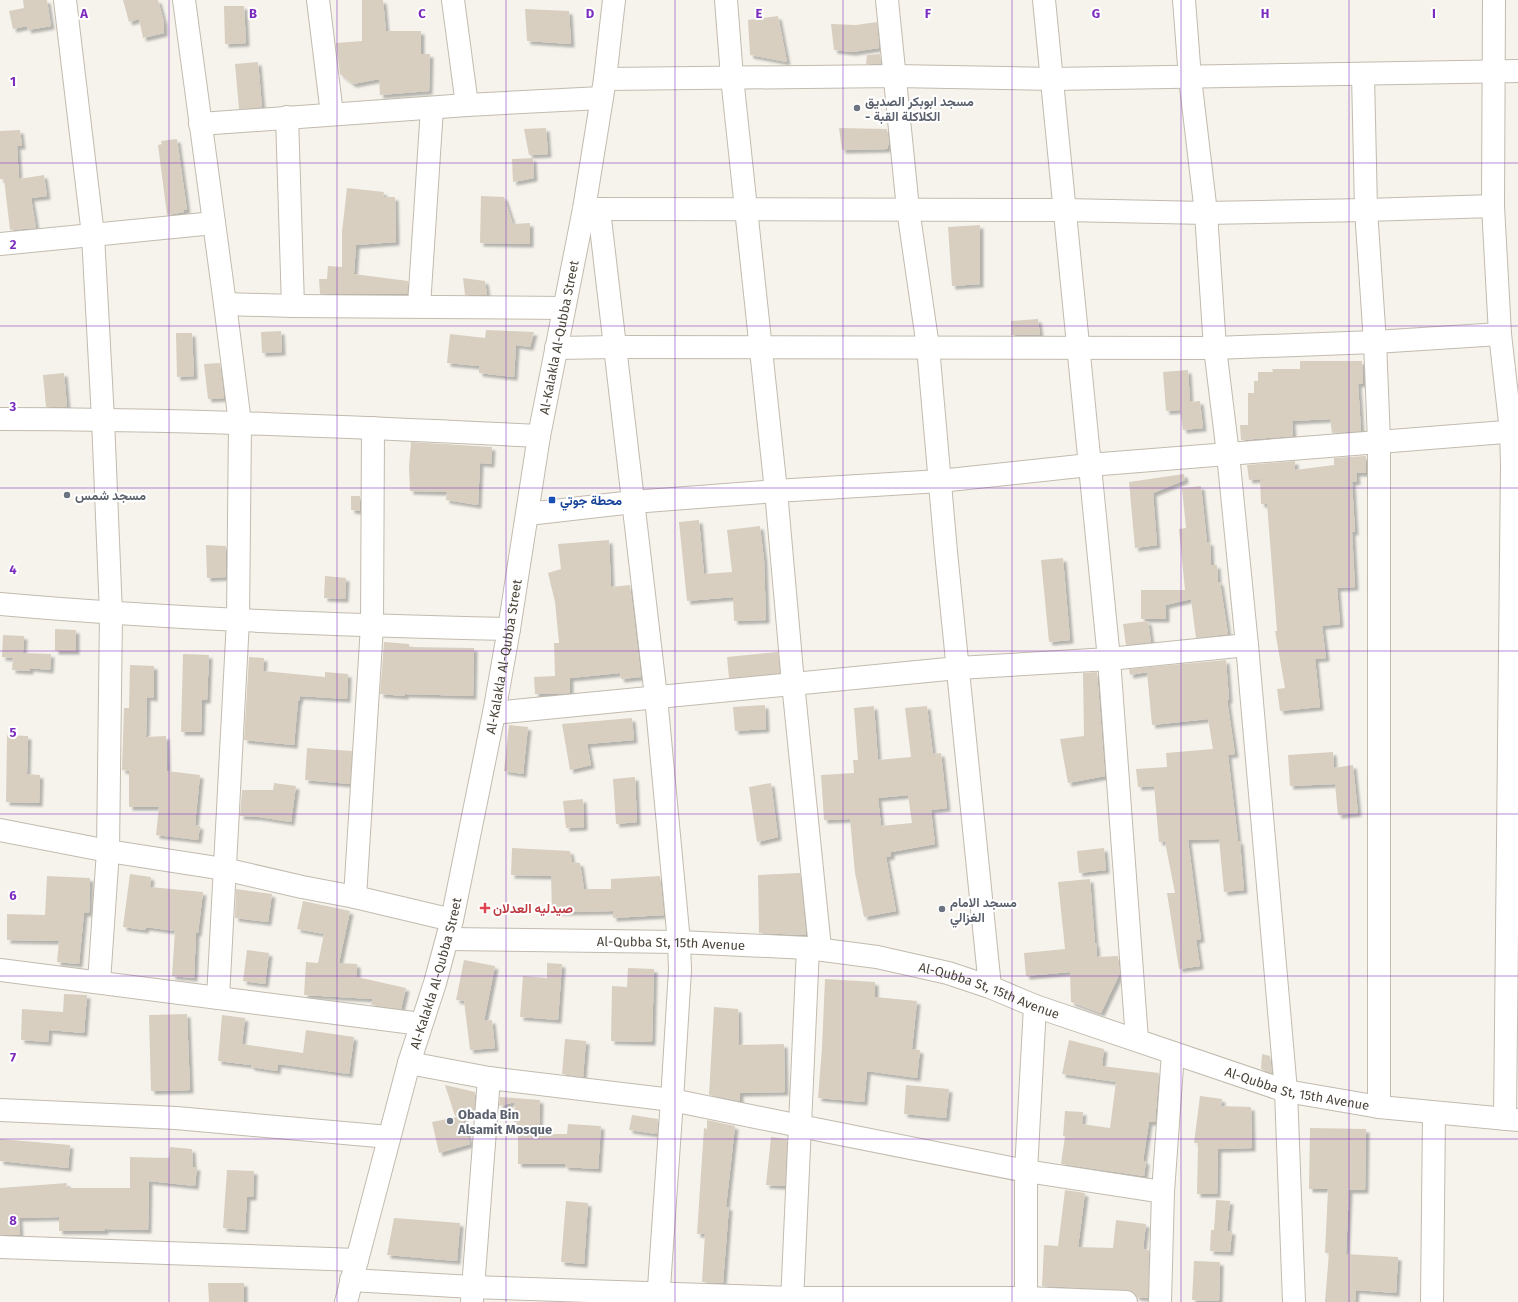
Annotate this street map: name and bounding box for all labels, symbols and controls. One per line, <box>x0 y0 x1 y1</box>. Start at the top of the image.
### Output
text: A <box>79 6 88 21</box>
text: B <box>249 6 257 21</box>
text: C <box>418 6 426 21</box>
text: D <box>586 6 595 21</box>
text: E <box>756 6 763 21</box>
text: F <box>925 6 932 21</box>
text: G <box>1092 6 1100 21</box>
text: H <box>1261 6 1269 21</box>
text: I <box>1432 6 1436 21</box>
text: 1 <box>10 74 16 89</box>
place label: مسجد ابوبكر الصديق - الكلاكلة القبة <box>865 94 974 124</box>
marker: مسجد ابوبكر الصديق - الكلاكلة القبة <box>852 103 862 113</box>
text: 2 <box>10 237 17 252</box>
street label: Al-Kalakla Al-Qubba Street <box>536 259 581 416</box>
text: 3 <box>9 399 17 414</box>
place label: مسجد شمس <box>75 488 146 503</box>
marker: مسجد شمس <box>62 490 72 500</box>
place label: محطة جوتي <box>560 493 622 511</box>
marker: محطة جوتي <box>547 495 557 505</box>
text: 4 <box>9 562 17 577</box>
street label: Al-Kalakla Al-Qubba Street <box>482 578 524 735</box>
text: 5 <box>10 725 17 740</box>
text: 6 <box>9 888 17 903</box>
place label: مسجد الامام الغزالي <box>950 895 1017 928</box>
street label: Al-Kalakla Al-Qubba Street <box>407 896 464 1051</box>
place label: صيدليه العدلان <box>493 901 573 916</box>
marker: صيدليه العدلان <box>480 903 490 913</box>
marker: مسجد الامام الغزالي <box>937 904 947 914</box>
street label: Al-Qubba St, 15th Avenue <box>597 933 745 953</box>
street label: Al-Qubba St, 15th Avenue <box>917 959 1062 1021</box>
text: 7 <box>10 1050 16 1065</box>
street label: Al-Qubba St, 15th Avenue <box>1223 1063 1371 1113</box>
place label: Obada Bin Alsamit Mosque <box>457 1107 552 1137</box>
marker: Obada Bin Alsamit Mosque <box>445 1116 455 1126</box>
text: 8 <box>9 1213 17 1228</box>

